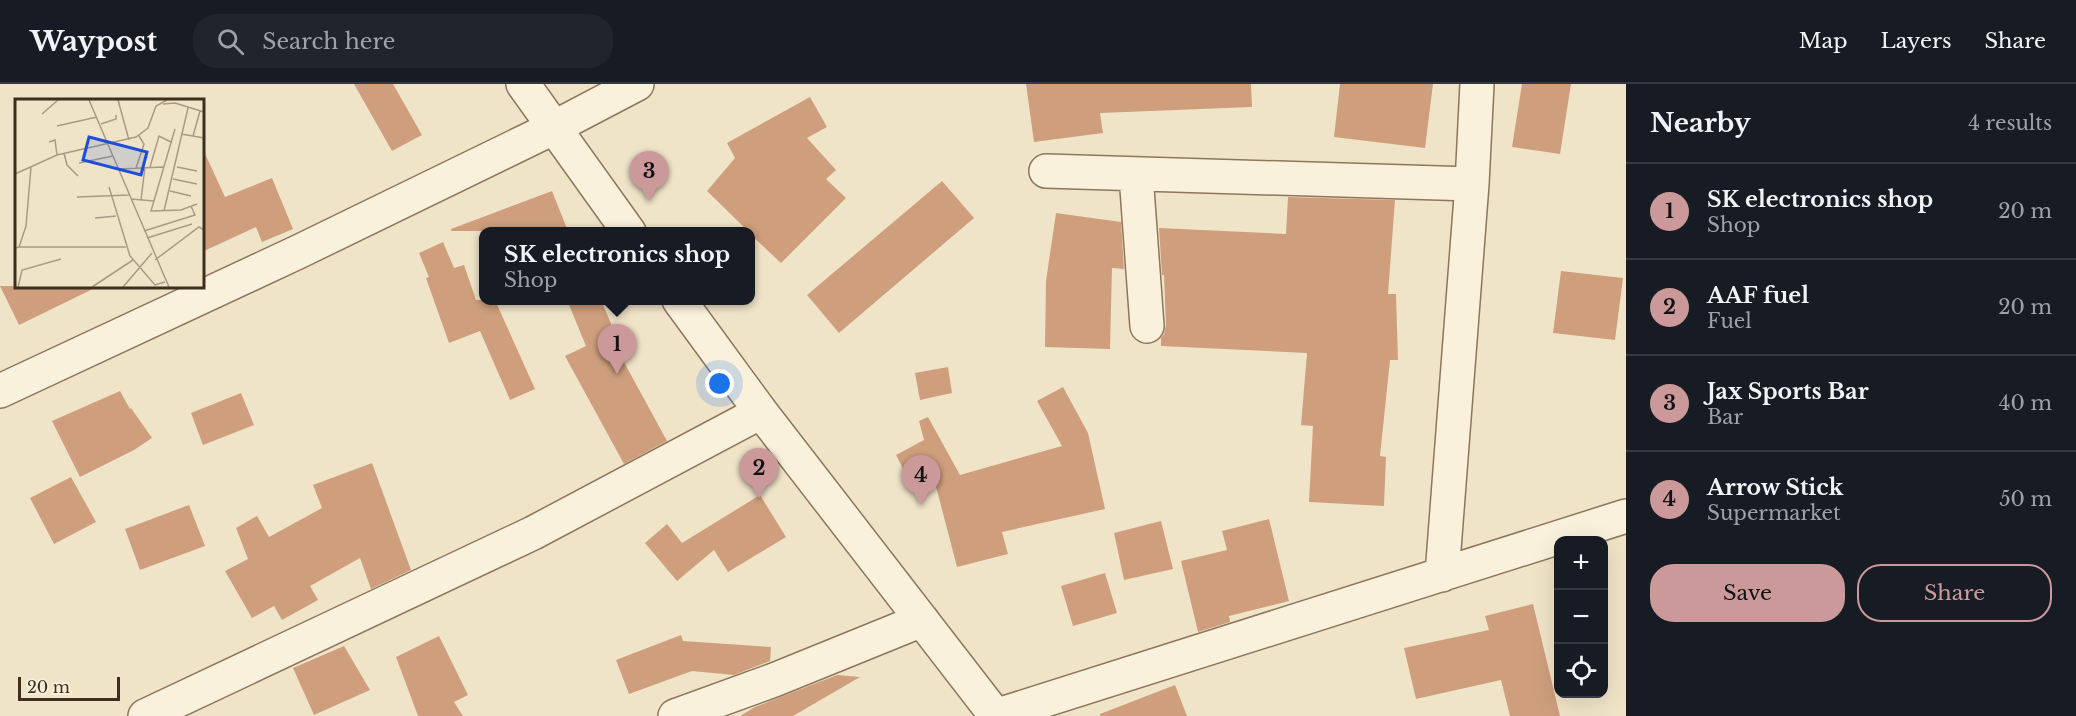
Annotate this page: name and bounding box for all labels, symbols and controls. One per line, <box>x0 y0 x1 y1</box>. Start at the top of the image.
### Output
search box <box>193 14 613 68</box>
text: Waypost <box>30 24 157 59</box>
icon: search <box>214 25 247 58</box>
text: Search here <box>262 28 395 55</box>
text: Map <box>1799 28 1848 54</box>
text: Layers <box>1881 28 1952 54</box>
text: Share <box>1985 28 2046 54</box>
inset map <box>15 99 204 288</box>
text: Nearby <box>1650 107 1751 139</box>
text: 4 results <box>1968 111 2052 135</box>
pin: 3 <box>630 152 668 201</box>
text: SK electronics shop <box>1707 186 1933 213</box>
text: 1 <box>1665 199 1674 223</box>
text: 20 m <box>1998 199 2052 223</box>
text: Shop <box>1707 213 1760 237</box>
popup <box>479 227 755 305</box>
text: SK electronics shop <box>504 241 730 268</box>
text: Shop <box>504 268 557 292</box>
text: AAF fuel <box>1707 282 1809 309</box>
text: 2 <box>1663 295 1676 319</box>
text: 20 m <box>1998 295 2052 319</box>
text: Fuel <box>1707 309 1752 333</box>
pin: 1 <box>598 324 636 374</box>
your location <box>705 369 734 398</box>
text: Jax Sports Bar <box>1707 378 1869 405</box>
text: 3 <box>1663 391 1676 415</box>
text: 40 m <box>1999 391 2052 415</box>
text: Bar <box>1707 405 1743 429</box>
pin: 2 <box>740 448 778 498</box>
pin: 4 <box>902 456 940 505</box>
text: Arrow Stick <box>1707 474 1843 501</box>
text: 4 <box>1663 487 1676 511</box>
text: 50 m <box>1999 487 2052 511</box>
text: Supermarket <box>1707 501 1841 525</box>
map controls <box>1554 536 1608 698</box>
button: + <box>1554 536 1608 590</box>
button: Save <box>1650 564 1845 622</box>
button: Share <box>1857 564 2052 622</box>
button: − <box>1554 590 1608 644</box>
button: locate <box>1554 644 1608 698</box>
scale bar <box>18 674 120 702</box>
text: 20 m <box>27 677 70 697</box>

